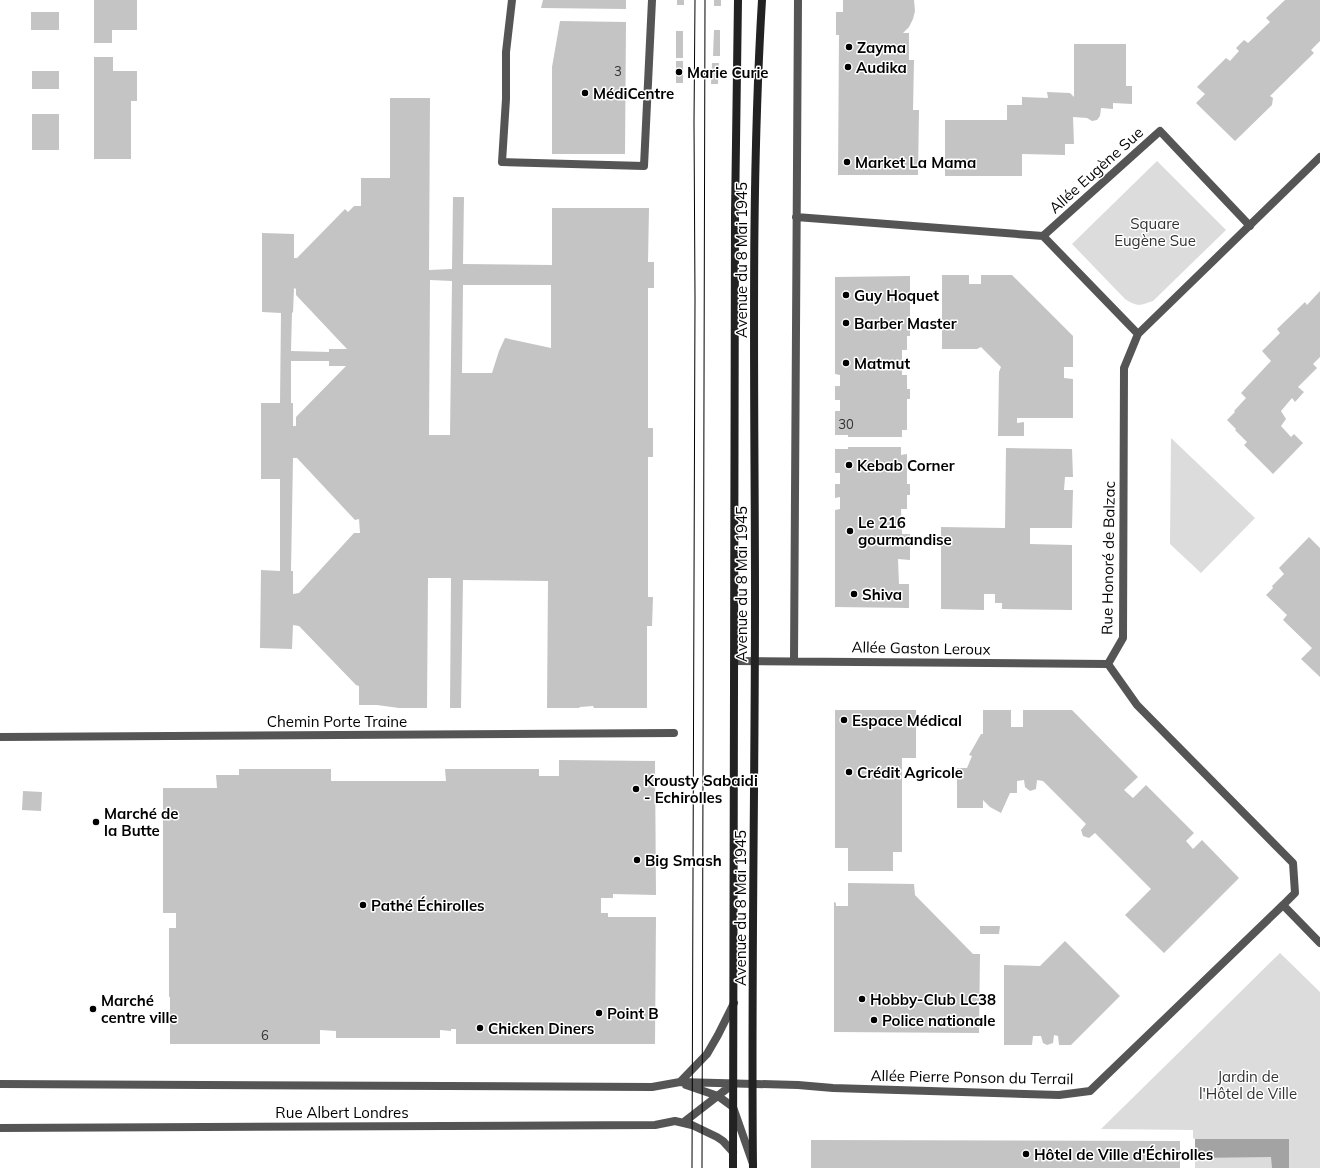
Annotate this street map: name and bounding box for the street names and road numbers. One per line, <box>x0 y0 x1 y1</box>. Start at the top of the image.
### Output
street label: Allée Eugène Sue <box>1045 123 1147 217</box>
street label: Avenue du 8 Mai 1945 <box>732 182 751 338</box>
street label: Rue Honoré de Balzac <box>1097 481 1119 635</box>
street label: Avenue du 8 Mai 1945 <box>732 506 751 662</box>
street label: Allée Gaston Leroux <box>851 637 991 659</box>
street label: Chemin Porte Traine <box>267 712 407 731</box>
street label: Avenue du 8 Mai 1945 <box>731 830 750 986</box>
street label: Allée Pierre Ponson du Terrail <box>870 1066 1074 1088</box>
street label: Rue Albert Londres <box>275 1103 409 1122</box>

